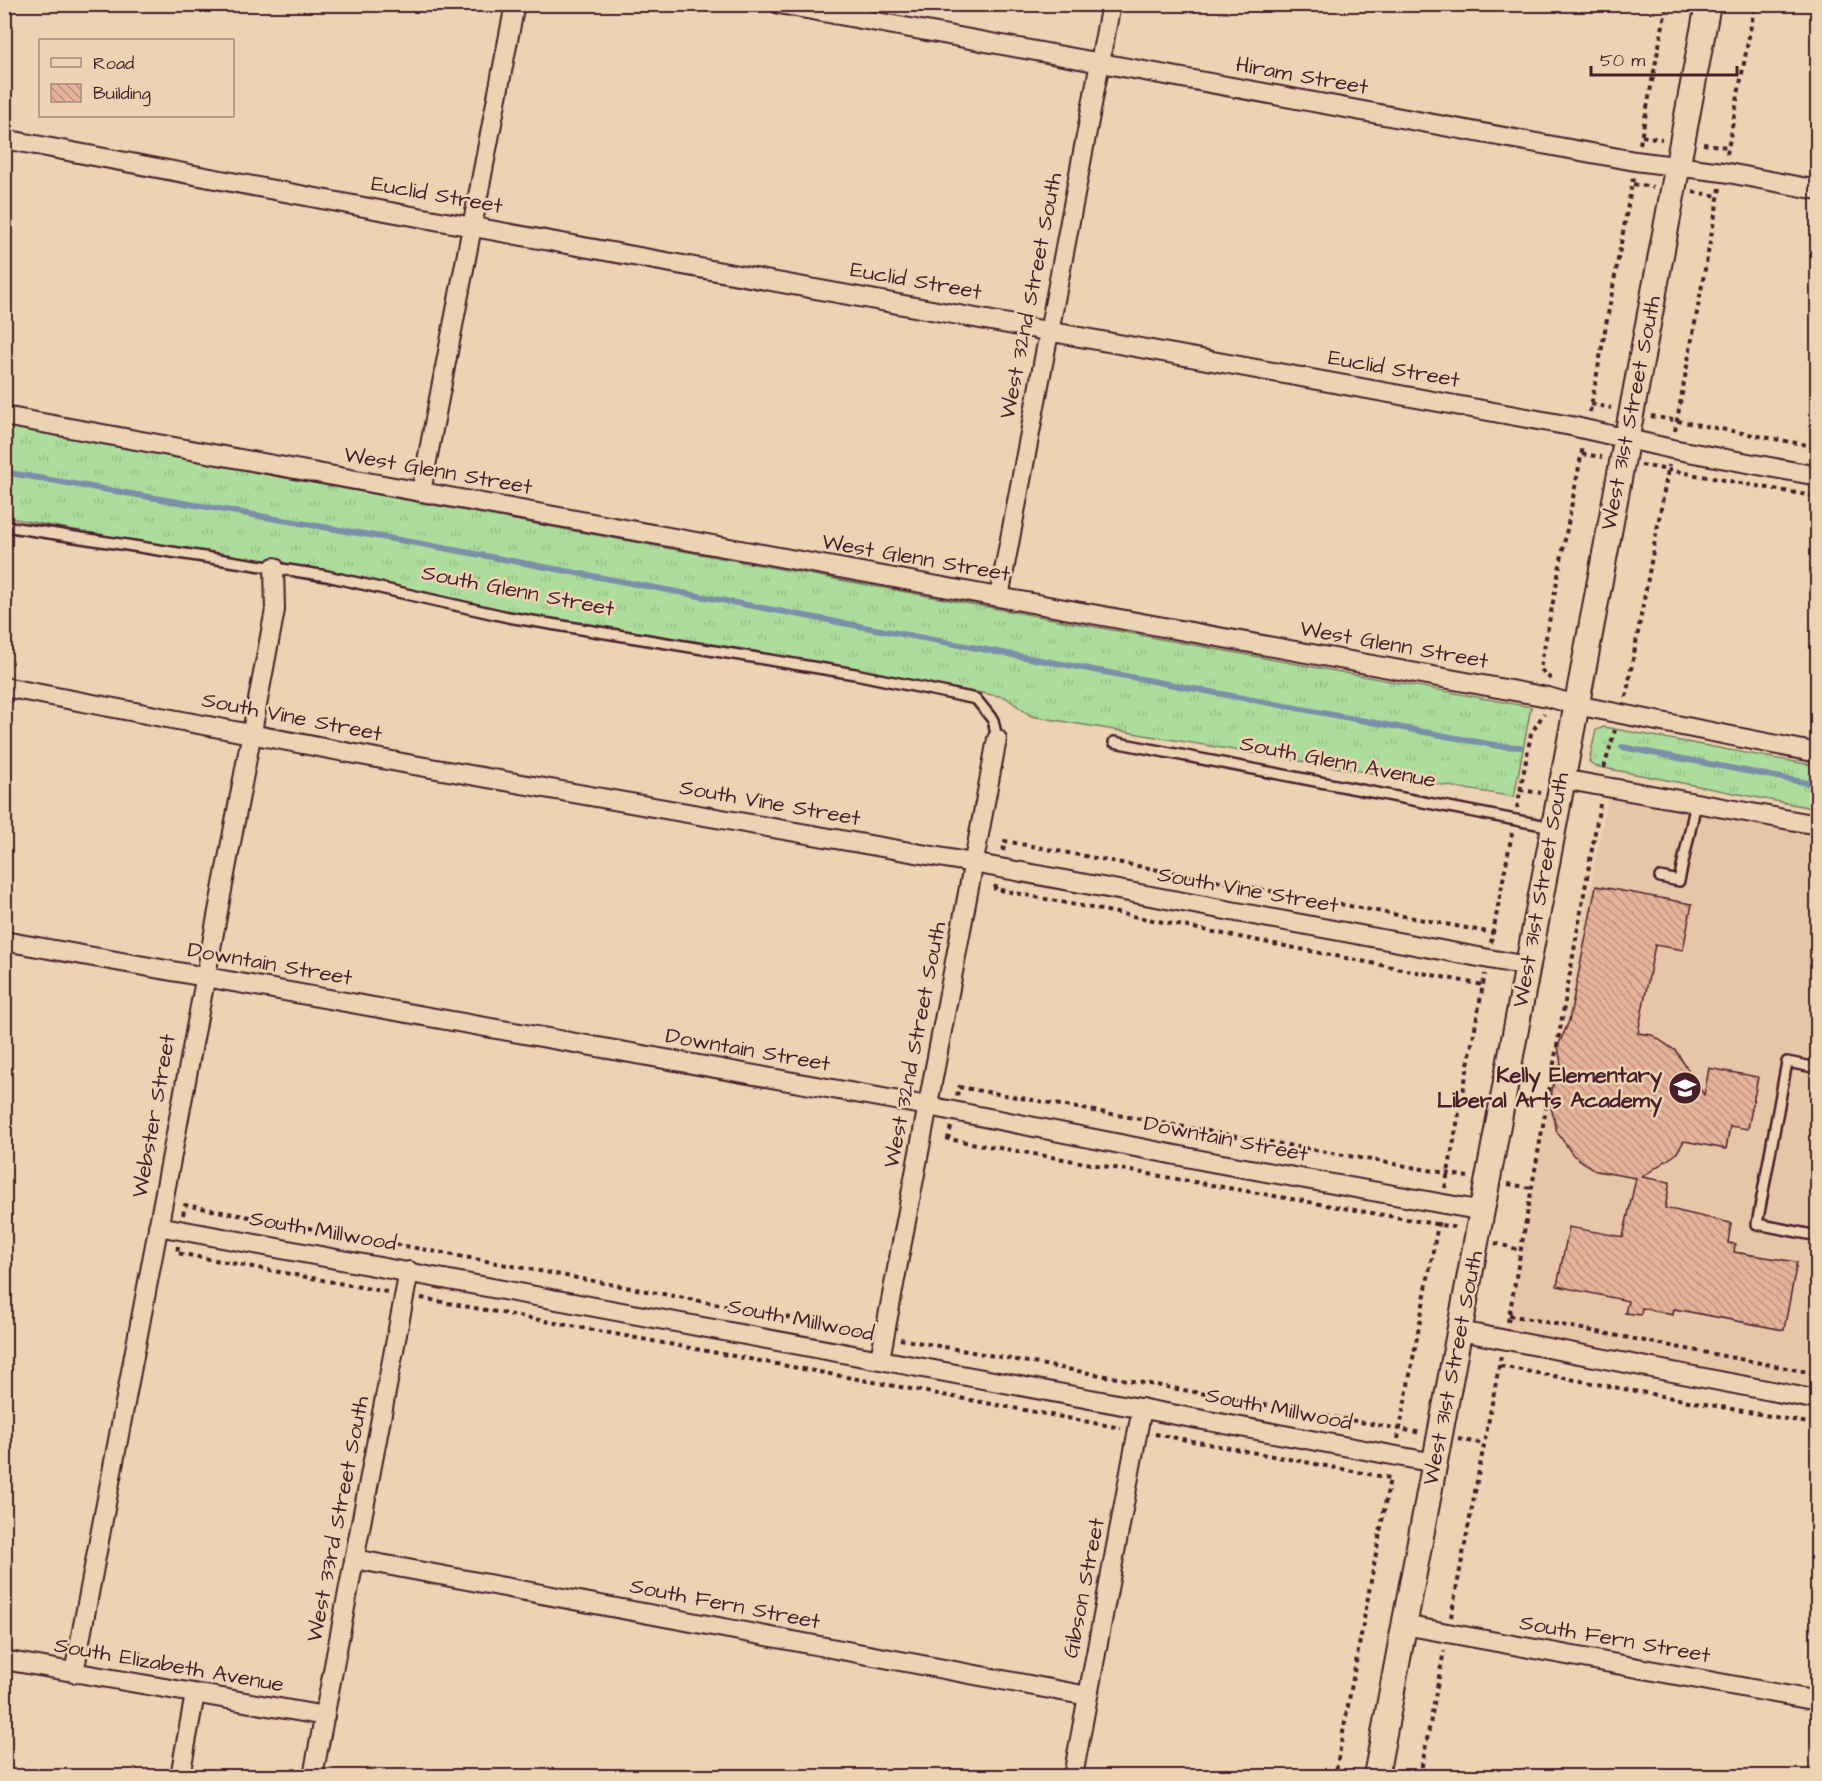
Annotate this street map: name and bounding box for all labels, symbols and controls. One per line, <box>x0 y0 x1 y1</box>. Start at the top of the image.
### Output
legend <box>39 39 234 117</box>
scale bar <box>1591 39 1736 77</box>
text: 50 m <box>1600 48 1645 73</box>
street label: Hiram Street <box>1233 49 1371 103</box>
text: Road <box>93 51 134 76</box>
text: Building <box>93 81 151 107</box>
street label: Euclid Street <box>369 168 505 222</box>
street label: West 32nd Street South <box>992 170 1070 422</box>
street label: Euclid Street <box>848 254 984 308</box>
street label: West 31st Street South <box>1593 293 1669 533</box>
street label: Euclid Street <box>1326 342 1462 396</box>
street label: West Glenn Street <box>341 439 535 503</box>
street label: West Glenn Street <box>819 526 1013 590</box>
street label: South Glenn Street <box>419 557 617 625</box>
street label: West Glenn Street <box>1297 613 1491 677</box>
street label: South Vine Street <box>199 684 385 750</box>
street label: South Glenn Avenue <box>1237 728 1439 796</box>
street label: West 31st Street South <box>1505 770 1577 1010</box>
street label: South Vine Street <box>677 772 863 834</box>
street label: South Vine Street <box>1155 859 1341 921</box>
street label: West 32nd Street South <box>876 919 954 1171</box>
street label: Downtain Street <box>185 934 355 994</box>
street label: Downtain Street <box>663 1020 833 1080</box>
street label: Webster Street <box>124 1032 184 1200</box>
place label: Kelly Elementary Liberal Arts Academy <box>1437 1060 1663 1118</box>
school or university icon: Kelly Elementary Liberal Arts Academy <box>1667 1070 1703 1106</box>
street label: Downtain Street <box>1141 1108 1311 1170</box>
street label: South Millwood <box>247 1203 399 1259</box>
street label: West 31st Street South <box>1415 1248 1491 1488</box>
street label: South Millwood <box>725 1291 877 1349</box>
street label: South Millwood <box>1203 1380 1355 1438</box>
street label: West 33rd Street South <box>299 1393 377 1645</box>
street label: Gibson Street <box>1055 1515 1113 1661</box>
street label: South Fern Street <box>627 1570 823 1638</box>
street label: South Fern Street <box>1517 1607 1713 1671</box>
street label: South Elizabeth Avenue <box>52 1630 286 1700</box>

